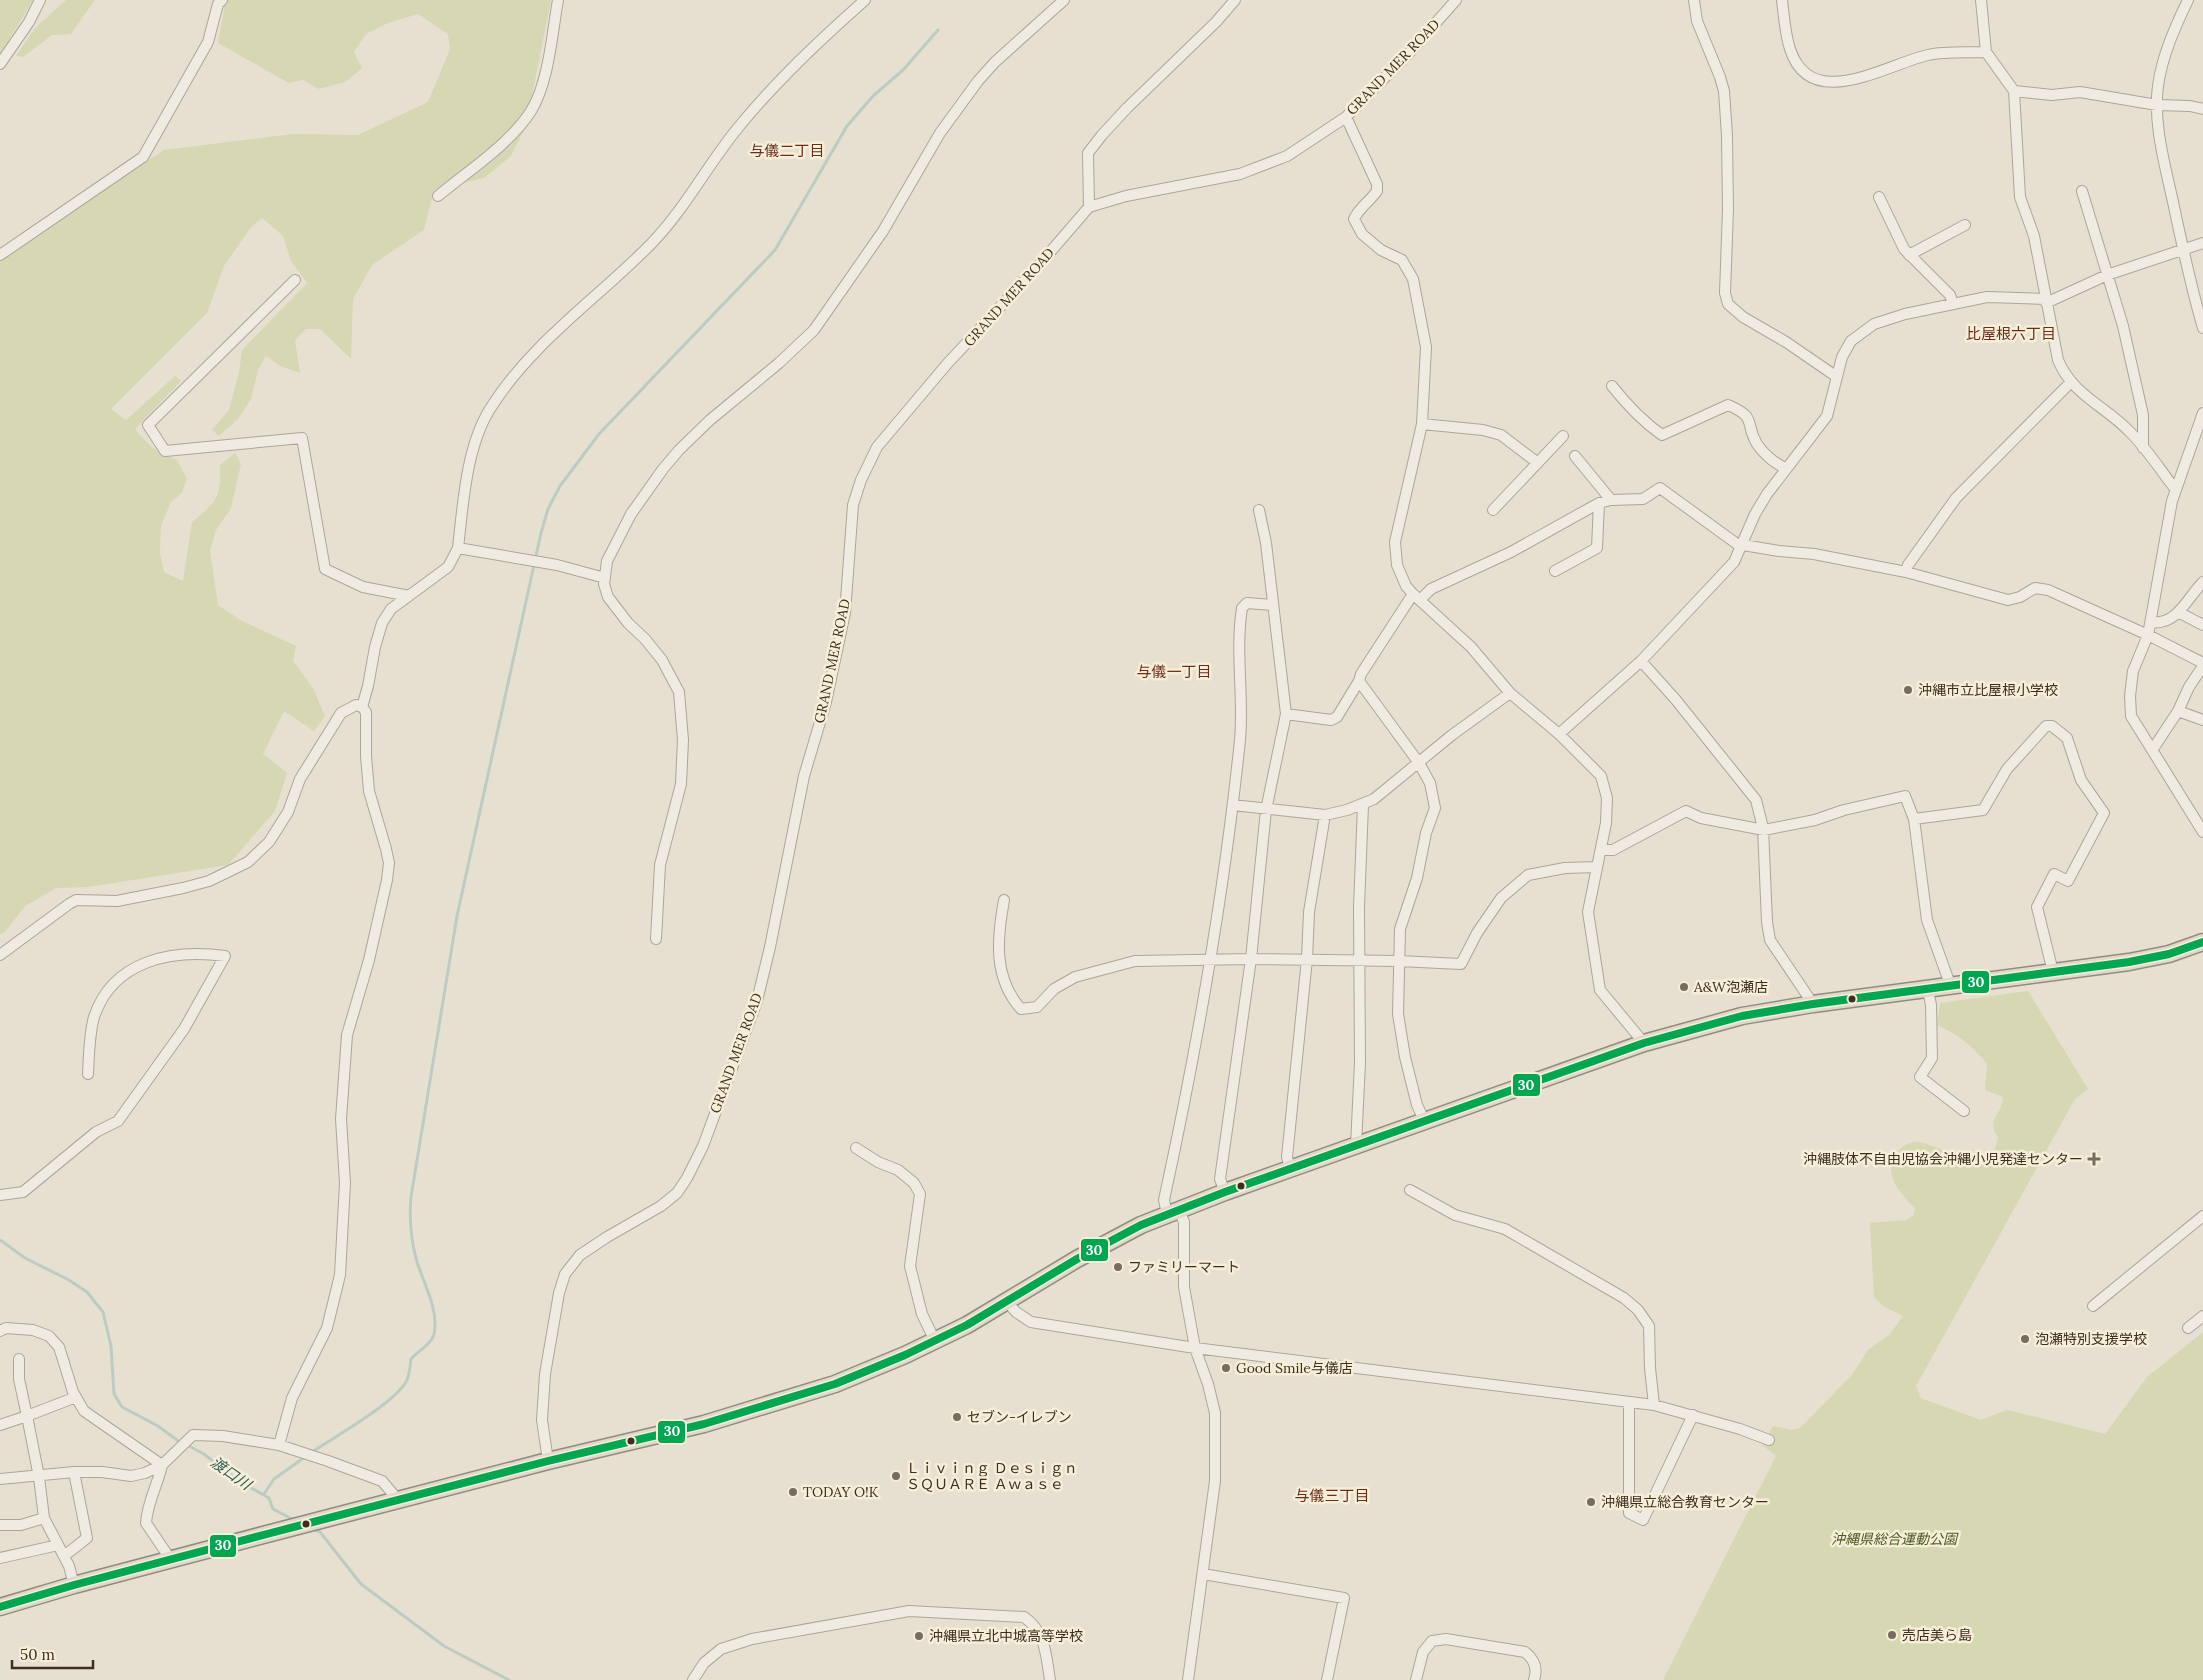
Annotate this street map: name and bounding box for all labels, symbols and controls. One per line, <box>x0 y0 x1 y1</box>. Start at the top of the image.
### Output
street label: GRAND MER ROAD <box>1343 15 1443 119</box>
district label: 与儀二丁目 <box>749 141 825 160</box>
street label: GRAND MER ROAD <box>960 244 1058 350</box>
district label: 比屋根六丁目 <box>1966 324 2056 343</box>
street label: GRAND MER ROAD <box>810 597 854 725</box>
district label: 与儀一丁目 <box>1136 662 1212 681</box>
place label: 沖縄市立比屋根小学校 <box>1918 681 2058 699</box>
marker: 沖縄市立比屋根小学校 <box>1902 684 1914 696</box>
line badge: 30 <box>1961 970 1990 994</box>
text: 30 <box>1968 973 1984 991</box>
place label: A&W泡瀬店 <box>1693 978 1768 996</box>
marker: A&W泡瀬店 <box>1678 981 1690 993</box>
street label: GRAND MER ROAD <box>706 990 766 1116</box>
unlabelled marker <box>1847 994 1857 1004</box>
line badge: 30 <box>1512 1073 1541 1097</box>
text: 30 <box>1518 1076 1534 1094</box>
place label: 沖縄肢体不自由児協会沖縄小児発達センター <box>1803 1150 2083 1168</box>
marker: 沖縄肢体不自由児協会沖縄小児発達センター <box>2087 1152 2101 1166</box>
unlabelled marker <box>1236 1181 1246 1191</box>
line badge: 30 <box>1080 1238 1109 1262</box>
text: 30 <box>1086 1241 1102 1259</box>
place label: ファミリーマート <box>1128 1258 1240 1276</box>
marker: ファミリーマート <box>1112 1261 1124 1273</box>
place label: 泡瀬特別支援学校 <box>2035 1330 2147 1348</box>
marker: 泡瀬特別支援学校 <box>2019 1333 2031 1345</box>
place label: Good Smile与儀店 <box>1236 1359 1353 1377</box>
marker: Good Smile与儀店 <box>1220 1362 1232 1374</box>
place label: セブン-イレブン <box>967 1408 1072 1426</box>
marker: セブン-イレブン <box>951 1411 963 1423</box>
line badge: 30 <box>657 1420 686 1444</box>
text: 30 <box>664 1422 680 1440</box>
unlabelled marker <box>626 1436 636 1446</box>
water label: 渡口川 <box>207 1452 257 1495</box>
place label: Ｌｉｖｉｎｇ Ｄｅｓｉｇｎ ＳＱＵＡＲＥ Ａｗａｓｅ <box>906 1459 1078 1493</box>
marker: Ｌｉｖｉｎｇ Ｄｅｓｉｇｎ ＳＱＵＡＲＥ Ａｗａｓｅ <box>890 1470 902 1482</box>
place label: TODAY O!K <box>803 1483 879 1501</box>
marker: TODAY O!K <box>787 1486 799 1498</box>
district label: 与儀三丁目 <box>1294 1486 1370 1505</box>
place label: 沖縄県立総合教育センター <box>1601 1493 1769 1511</box>
marker: 沖縄県立総合教育センター <box>1585 1496 1597 1508</box>
unlabelled marker <box>301 1519 311 1529</box>
park label: 沖縄県総合運動公園 <box>1831 1530 1959 1548</box>
line badge: 30 <box>209 1534 237 1558</box>
text: 30 <box>215 1536 231 1554</box>
place label: 売店美ら島 <box>1902 1626 1972 1644</box>
place label: 沖縄県立北中城高等学校 <box>929 1627 1083 1645</box>
marker: 売店美ら島 <box>1886 1629 1898 1641</box>
marker: 沖縄県立北中城高等学校 <box>913 1630 925 1642</box>
scale bar <box>12 1638 94 1670</box>
text: 50 m <box>20 1645 55 1664</box>

